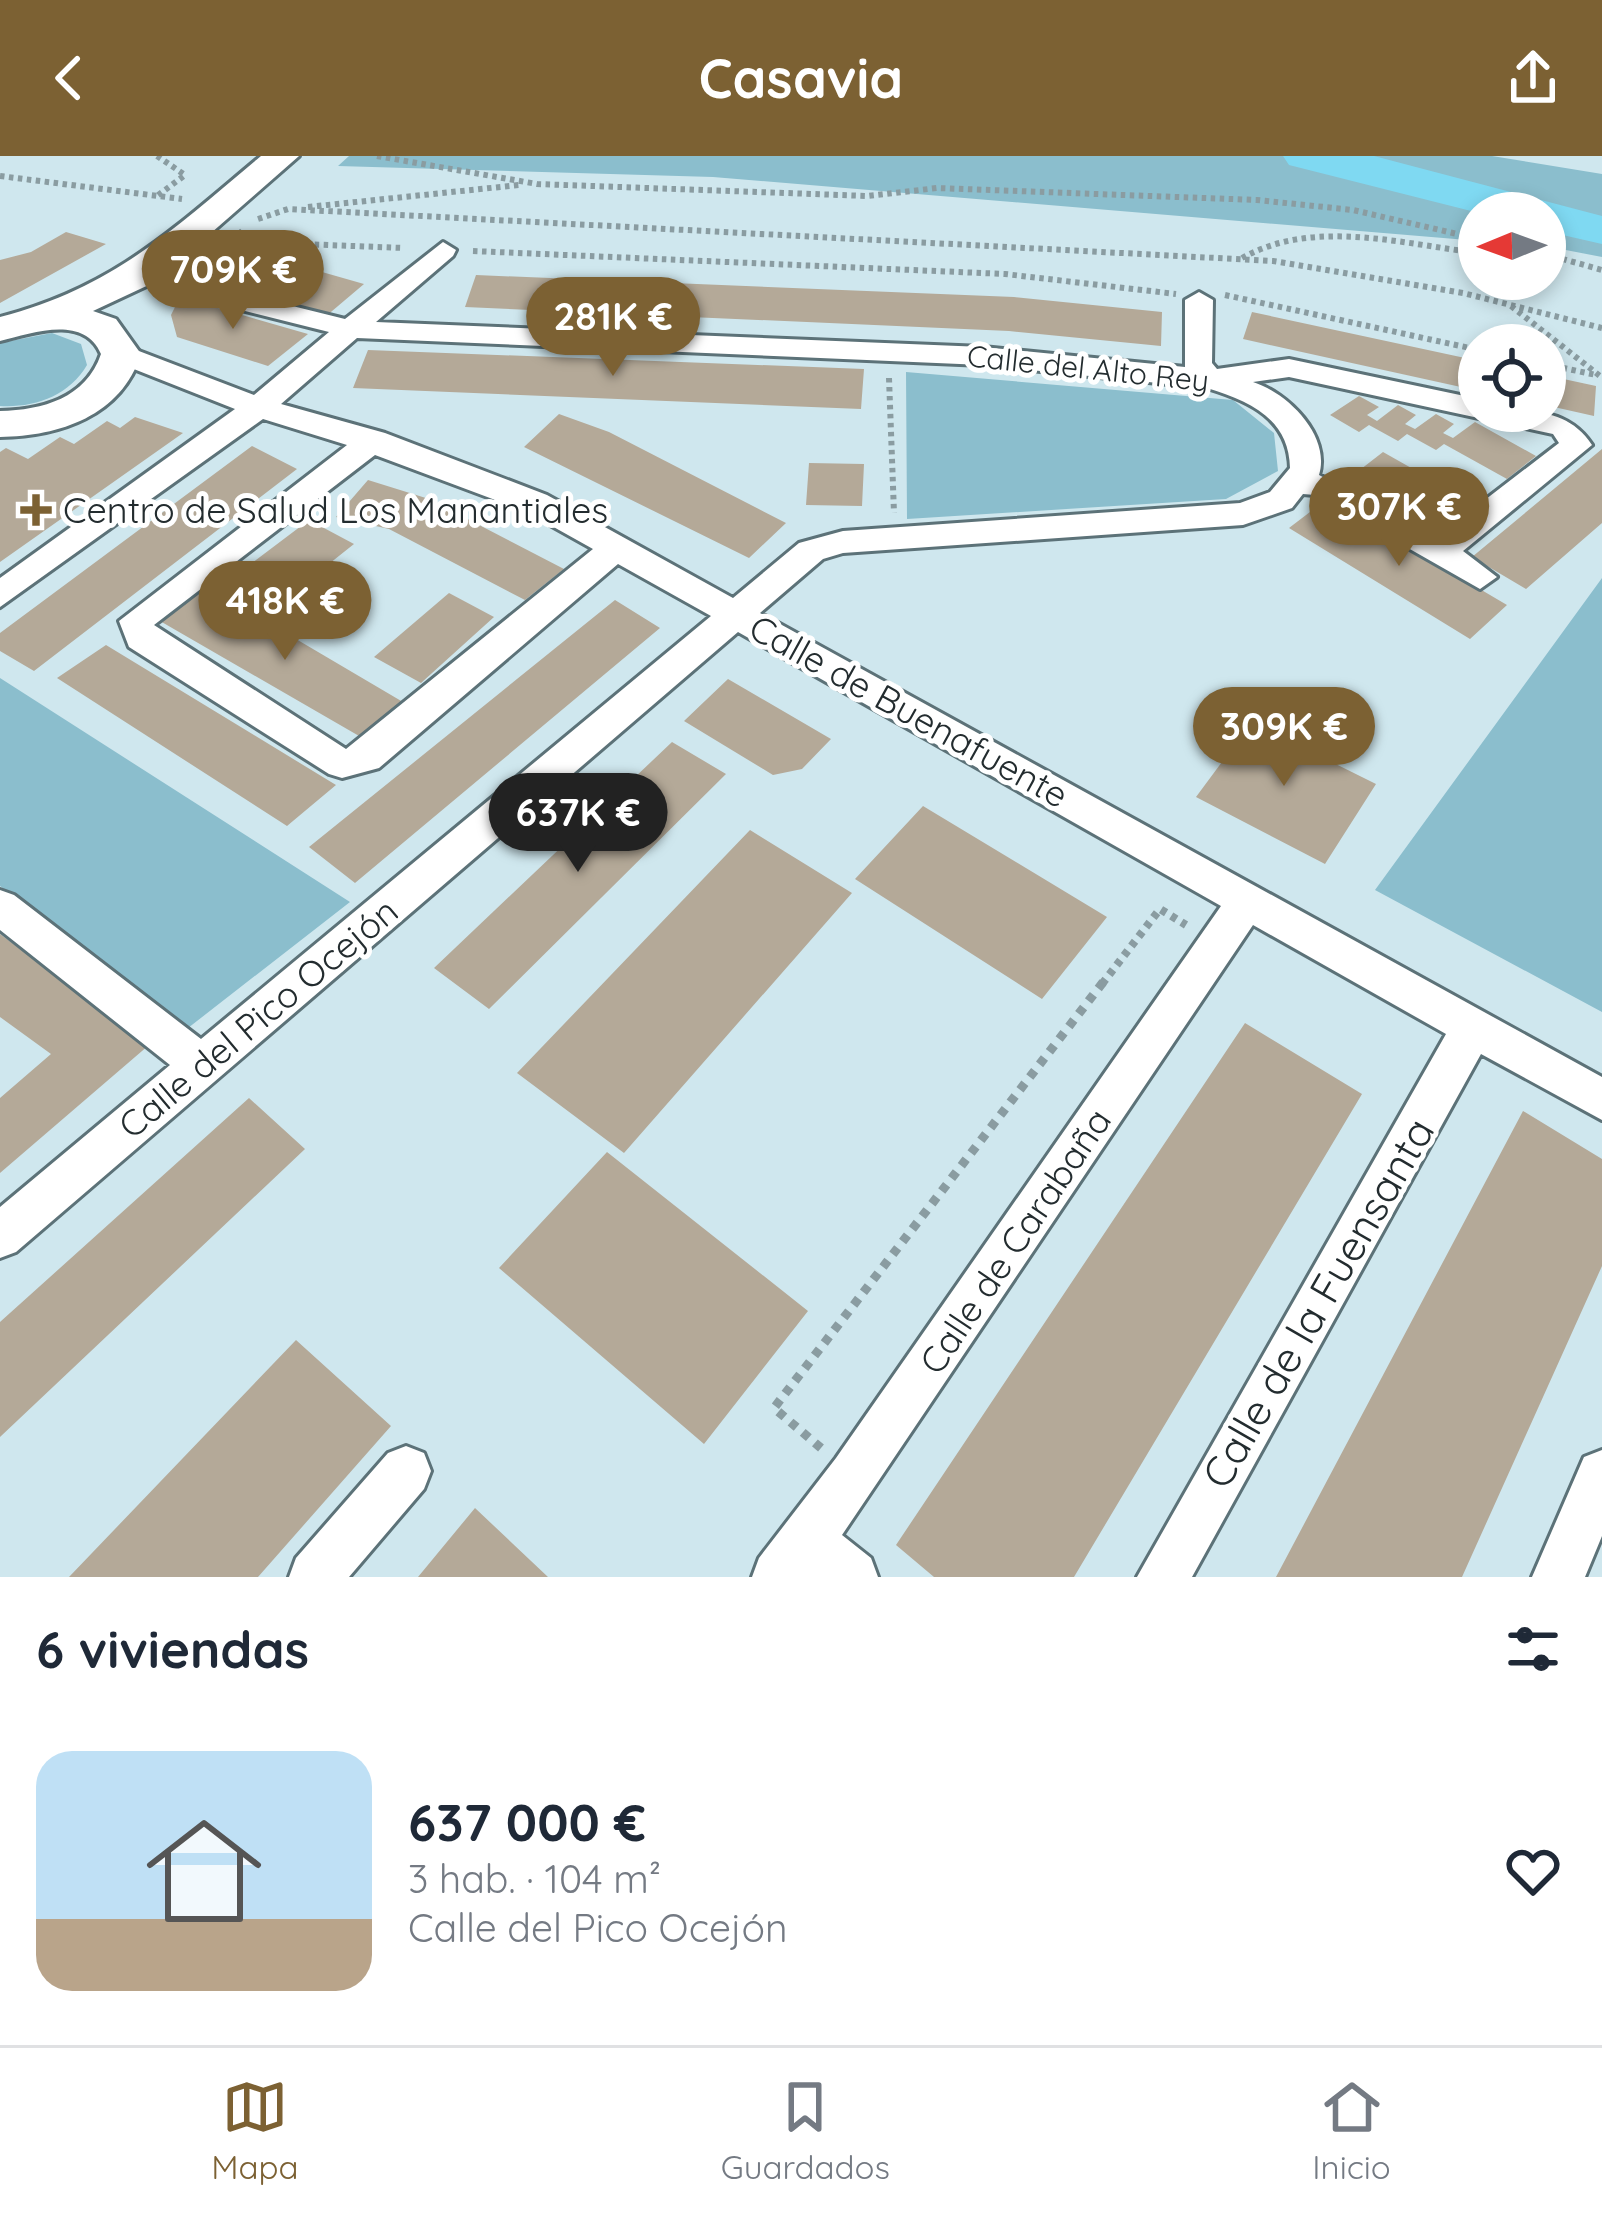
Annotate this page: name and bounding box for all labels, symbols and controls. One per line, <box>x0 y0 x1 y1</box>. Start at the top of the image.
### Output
text: Casavia <box>699 44 903 112</box>
icon: back <box>36 45 102 111</box>
icon: share <box>1500 45 1566 111</box>
north arrow <box>1458 192 1566 300</box>
map controls <box>1458 192 1566 432</box>
pin: 709K € <box>135 230 331 332</box>
text: 709K € <box>169 244 297 293</box>
pin: 281K € <box>515 277 711 379</box>
text: 281K € <box>553 291 673 340</box>
button: locate <box>1458 324 1566 432</box>
street label: Calle del Alto Rey <box>965 336 1211 400</box>
pin: 307K € <box>1301 467 1497 569</box>
text: 307K € <box>1336 481 1462 530</box>
place label: Centro de Salud Los Manantiales <box>63 487 608 532</box>
marker: Centro de Salud Los Manantiales <box>20 494 52 526</box>
pin: 418K € <box>187 561 383 663</box>
text: 418K € <box>225 575 345 624</box>
street label: Calle de Buenafuente <box>742 604 1077 817</box>
pin: 309K € <box>1186 687 1382 789</box>
text: 309K € <box>1220 701 1348 750</box>
pin: 637K € <box>480 773 676 875</box>
text: 637K € <box>516 787 640 836</box>
street label: Calle del Pico Ocejón <box>109 888 406 1147</box>
street label: Calle de Carabaña <box>909 1099 1120 1382</box>
street label: Calle de la Fuensanta <box>1190 1108 1445 1497</box>
icon: filters <box>1500 1616 1566 1682</box>
text: 6 viviendas <box>36 1617 309 1681</box>
text: 637 000 € <box>408 1790 646 1854</box>
icon: home <box>132 1799 276 1943</box>
icon: heart <box>1500 1838 1566 1904</box>
text: 3 hab. · 104 m² <box>408 1854 661 1903</box>
text: Calle del Pico Ocejón <box>408 1903 788 1952</box>
tab: Mapa <box>211 2074 298 2187</box>
tab: Guardados <box>721 2074 890 2187</box>
tab: Inicio <box>1312 2074 1391 2187</box>

